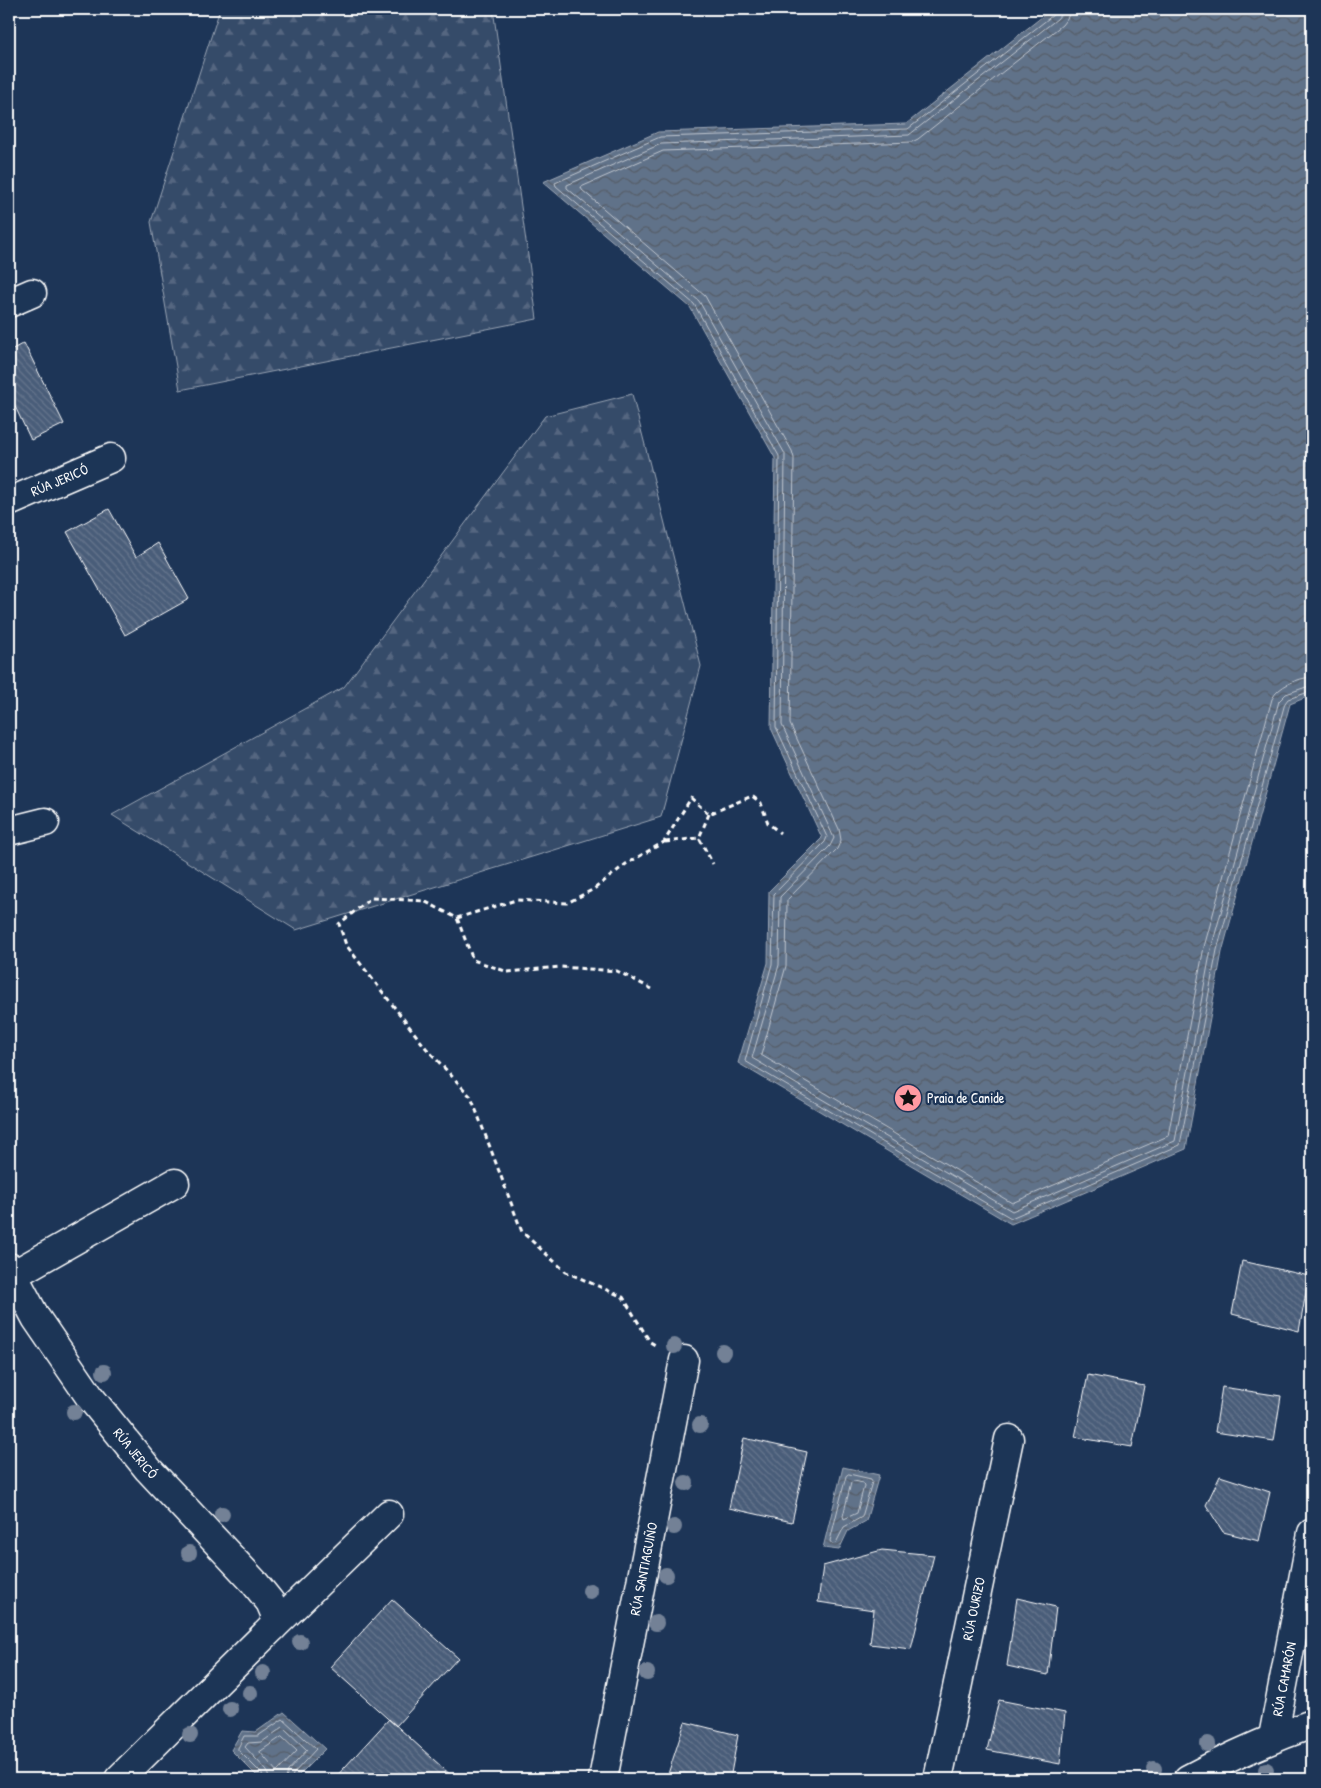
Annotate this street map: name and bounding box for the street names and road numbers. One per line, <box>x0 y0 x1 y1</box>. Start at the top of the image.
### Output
street label: RÚA JERICÓ <box>28 459 91 500</box>
street label: RÚA JERICÓ <box>110 1424 163 1483</box>
street label: RÚA SANTIAGUIÑO <box>625 1520 661 1617</box>
street label: RÚA OURIZO <box>957 1575 989 1642</box>
street label: RÚA CAMARÓN <box>1267 1640 1300 1718</box>

